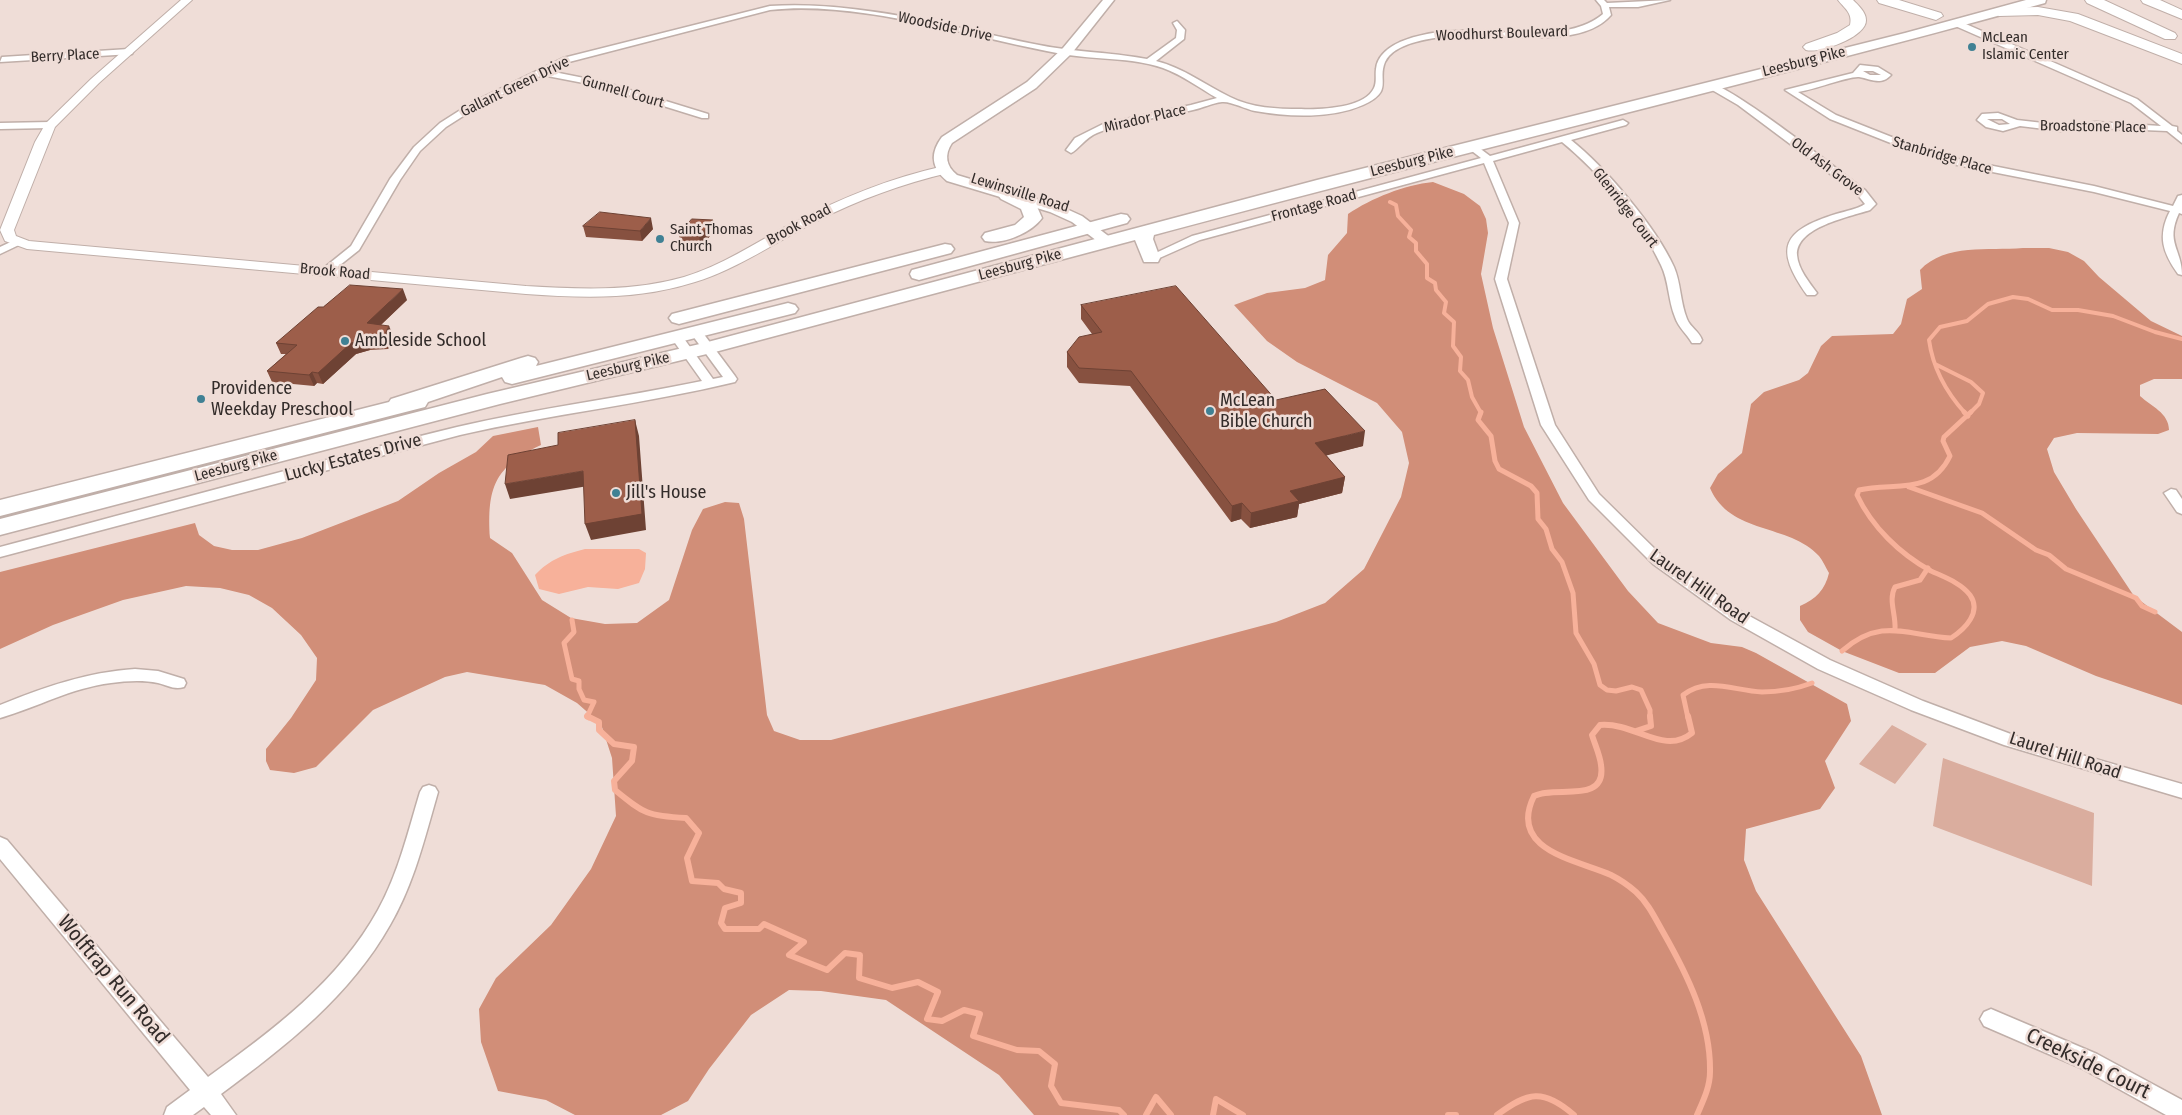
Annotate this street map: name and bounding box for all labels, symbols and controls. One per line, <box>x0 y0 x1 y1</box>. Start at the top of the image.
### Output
street label: Woodside Drive <box>896 8 994 46</box>
street label: Woodhurst Boulevard <box>1436 23 1568 45</box>
place label: McLean Islamic Center <box>1982 29 2069 64</box>
marker: McLean Islamic Center <box>1966 41 1978 53</box>
street label: Leesburg Pike <box>1761 43 1847 81</box>
street label: Berry Place <box>30 45 100 67</box>
street label: Gallant Green Drive <box>458 53 572 121</box>
street label: Gunnell Court <box>580 72 666 112</box>
street label: Mirador Place <box>1102 101 1188 137</box>
street label: Broadstone Place <box>2040 117 2146 137</box>
street label: Stanbridge Place <box>1890 133 1994 179</box>
street label: Old Ash Grove <box>1787 134 1867 200</box>
street label: Leesburg Pike <box>1369 143 1455 181</box>
street label: Glenridge Court <box>1588 165 1662 251</box>
street label: Lewinsville Road <box>969 170 1071 216</box>
street label: Frontage Road <box>1269 186 1359 226</box>
street label: Brook Road <box>764 201 834 249</box>
place label: Saint Thomas Church <box>670 221 753 256</box>
marker: Saint Thomas Church <box>654 233 666 245</box>
street label: Leesburg Pike <box>977 245 1063 285</box>
street label: Brook Road <box>299 260 371 284</box>
place label: Ambleside School <box>355 330 486 352</box>
marker: Ambleside School <box>339 335 351 347</box>
street label: Leesburg Pike <box>585 349 671 385</box>
place label: Providence Weekday Preschool <box>211 378 353 420</box>
place label: McLean Bible Church <box>1220 390 1313 432</box>
marker: Providence Weekday Preschool <box>195 393 207 405</box>
marker: McLean Bible Church <box>1204 405 1216 417</box>
street label: Lucky Estates Drive <box>282 429 424 487</box>
street label: Leesburg Pike <box>193 446 279 486</box>
place label: Jill's House <box>626 482 706 504</box>
marker: Jill's House <box>610 487 622 499</box>
street label: Laurel Hill Road <box>1645 545 1753 629</box>
street label: Laurel Hill Road <box>2006 728 2124 784</box>
street label: Wolftrap Run Road <box>52 910 174 1050</box>
street label: Creekside Court <box>2022 1023 2154 1105</box>

